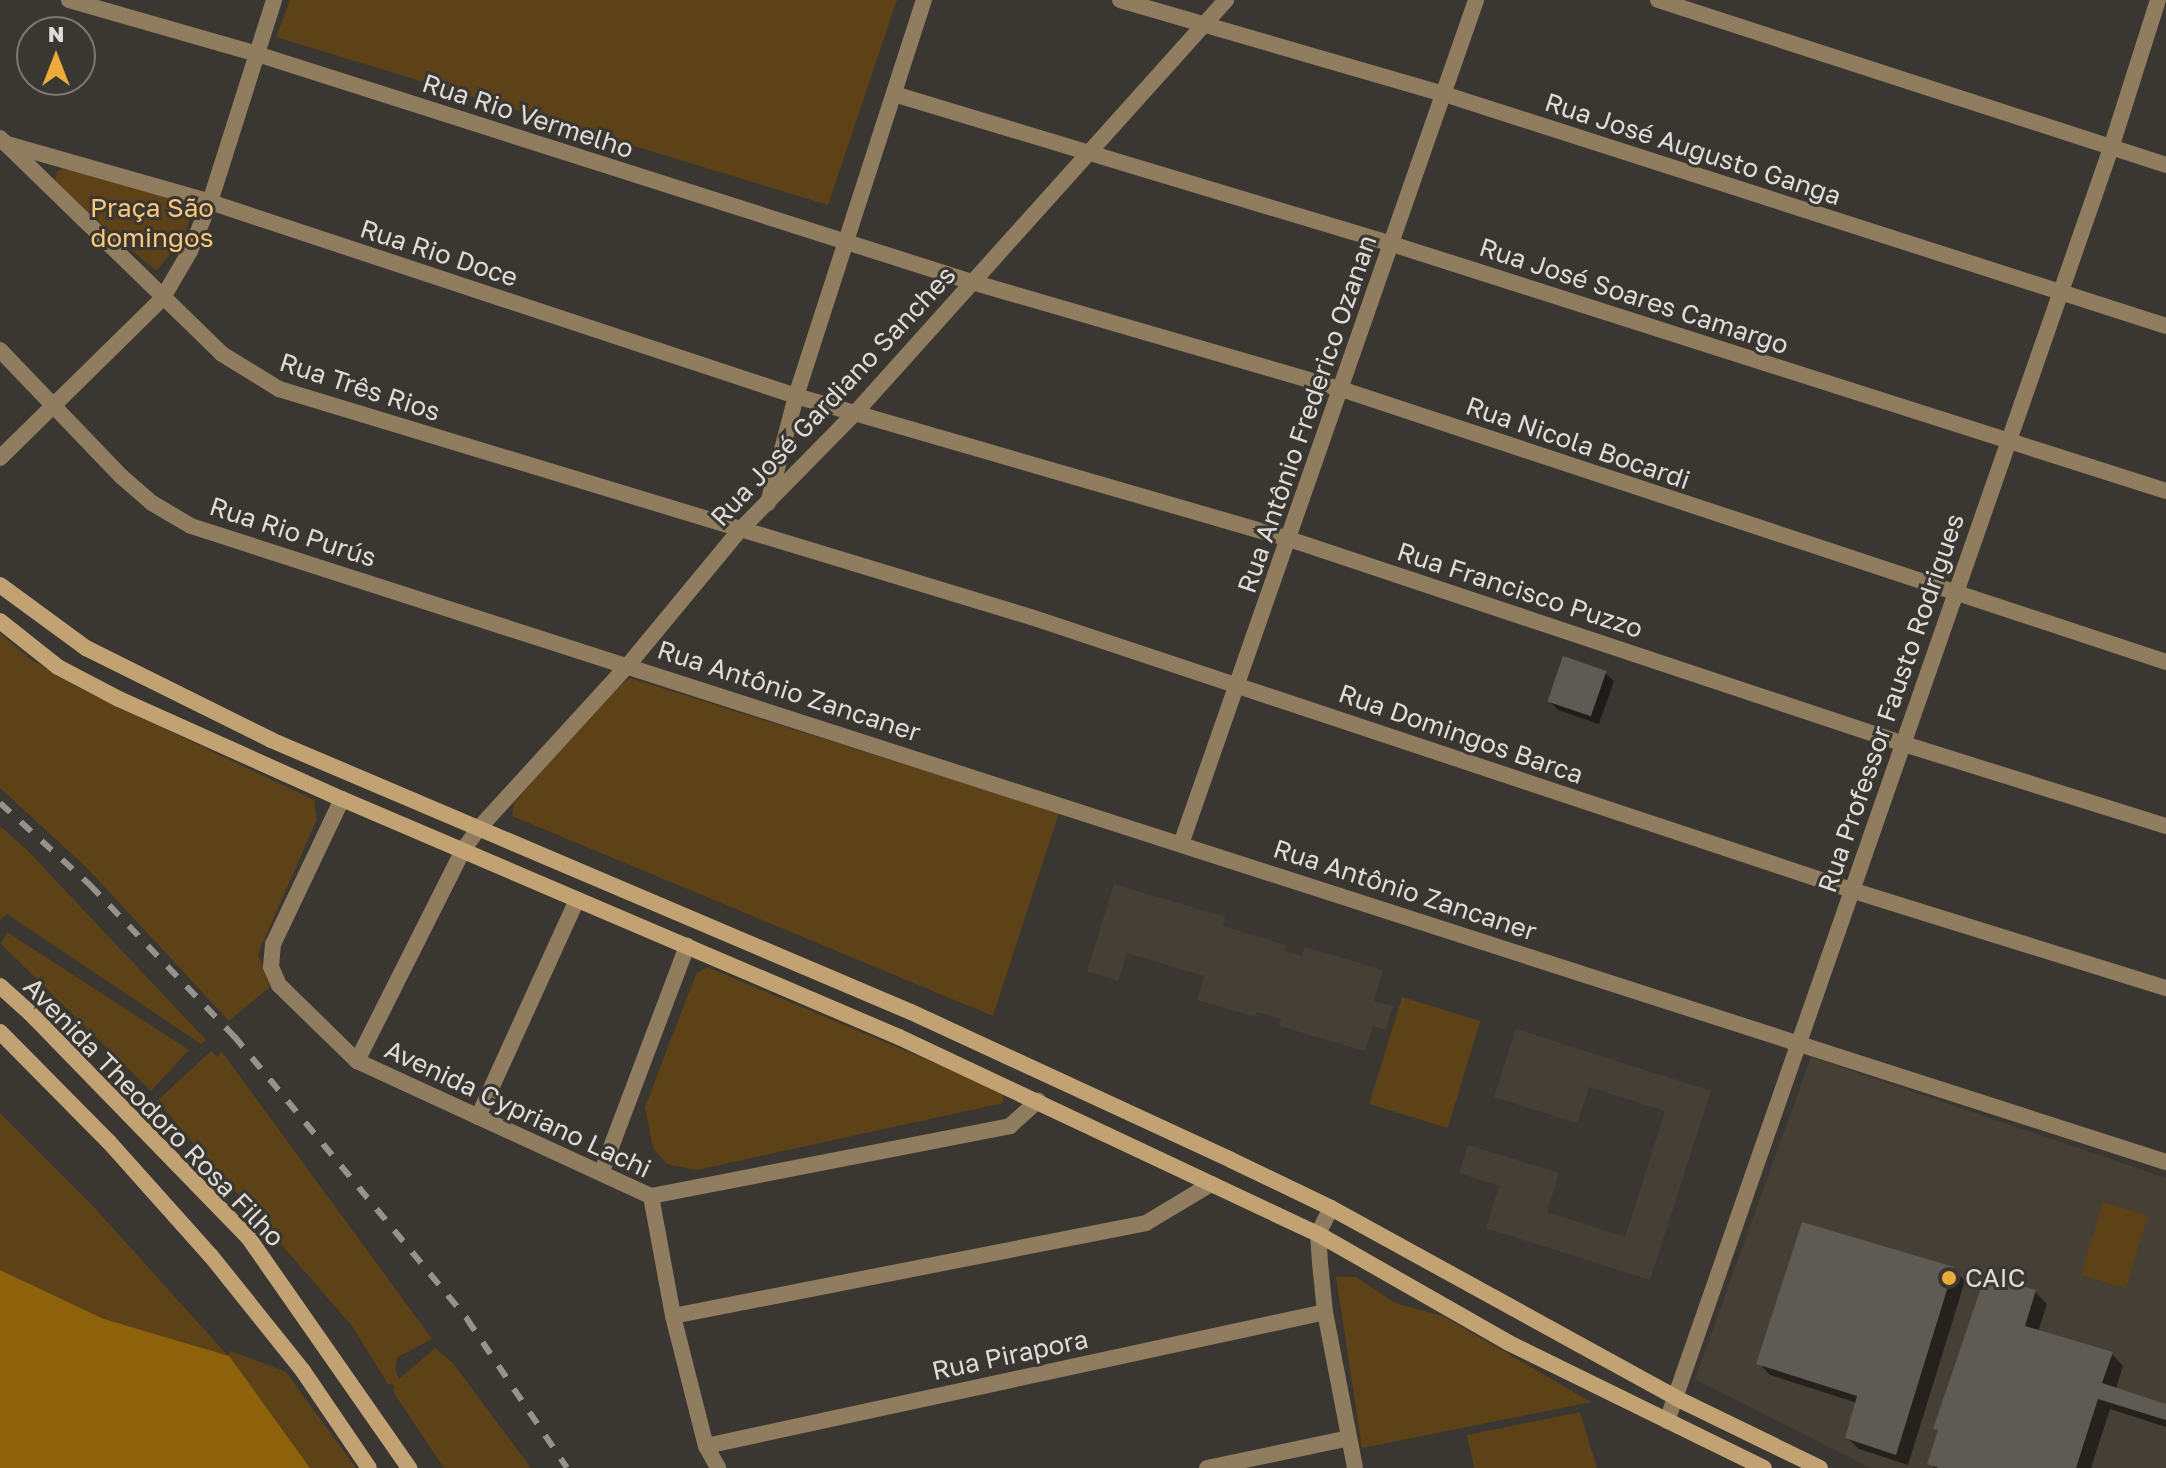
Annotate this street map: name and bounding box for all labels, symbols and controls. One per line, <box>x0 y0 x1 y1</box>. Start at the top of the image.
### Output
north arrow <box>16 16 96 96</box>
text: N <box>48 20 64 47</box>
street label: Rua Rio Vermelho <box>419 67 637 165</box>
street label: Rua José Augusto Ganga <box>1541 86 1845 212</box>
park label: Praça São domingos <box>90 192 214 254</box>
street label: Rua Rio Doce <box>356 213 522 293</box>
street label: Rua Antônio Frederico Ozanan <box>1231 231 1383 597</box>
street label: Rua José Soares Camargo <box>1475 231 1793 361</box>
street label: Rua José Gardiano Sanches <box>704 259 962 533</box>
street label: Rua Três Rios <box>276 346 444 428</box>
street label: Rua Nicola Bocardi <box>1462 390 1694 496</box>
street label: Rua Rio Purús <box>206 490 380 574</box>
street label: Rua Professor Fausto Rodrigues <box>1811 509 1971 897</box>
street label: Rua Francisco Puzzo <box>1393 536 1647 644</box>
street label: Rua Antônio Zancaner <box>654 634 924 748</box>
street label: Rua Domingos Barca <box>1335 677 1587 791</box>
street label: Rua Antônio Zancaner <box>1270 833 1540 947</box>
street label: Avenida Theodoro Rosa Filho <box>17 971 291 1253</box>
street label: Avenida Cypriano Lachi <box>380 1034 656 1184</box>
place label: CAIC <box>1965 1262 2025 1294</box>
marker: CAIC <box>1940 1269 1958 1287</box>
street label: Rua Pirapora <box>929 1323 1091 1387</box>

